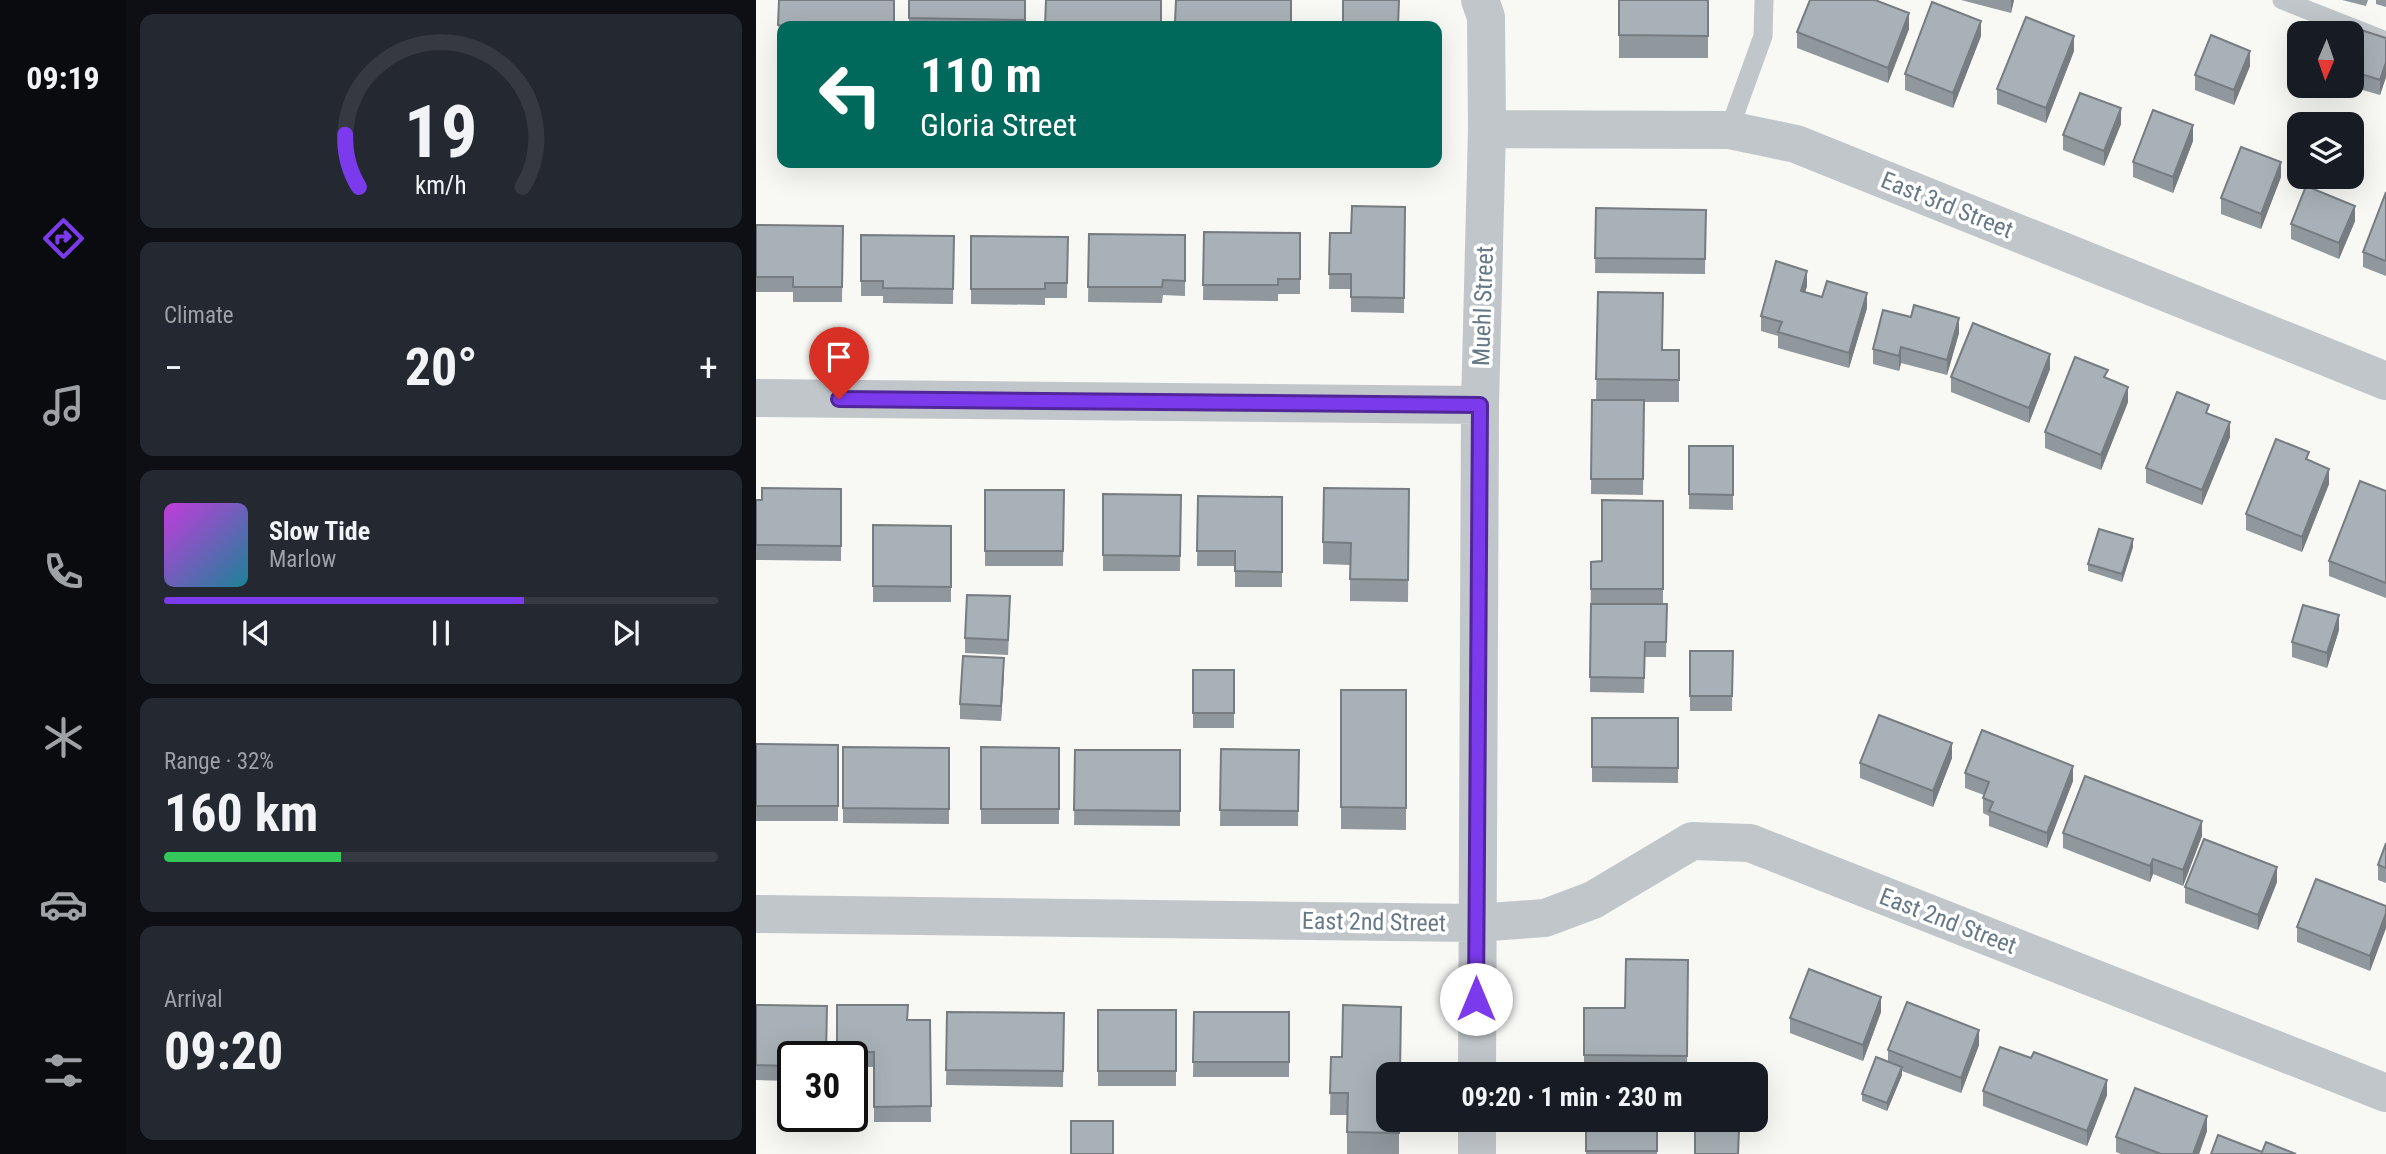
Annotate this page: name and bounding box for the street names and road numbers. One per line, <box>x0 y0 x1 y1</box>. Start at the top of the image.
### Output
street label: East 3rd Street <box>1877 166 2017 244</box>
street label: Muehl Street <box>1467 246 1499 366</box>
street label: East 2nd Street <box>1876 882 2020 960</box>
street label: East 2nd Street <box>1302 907 1446 937</box>

